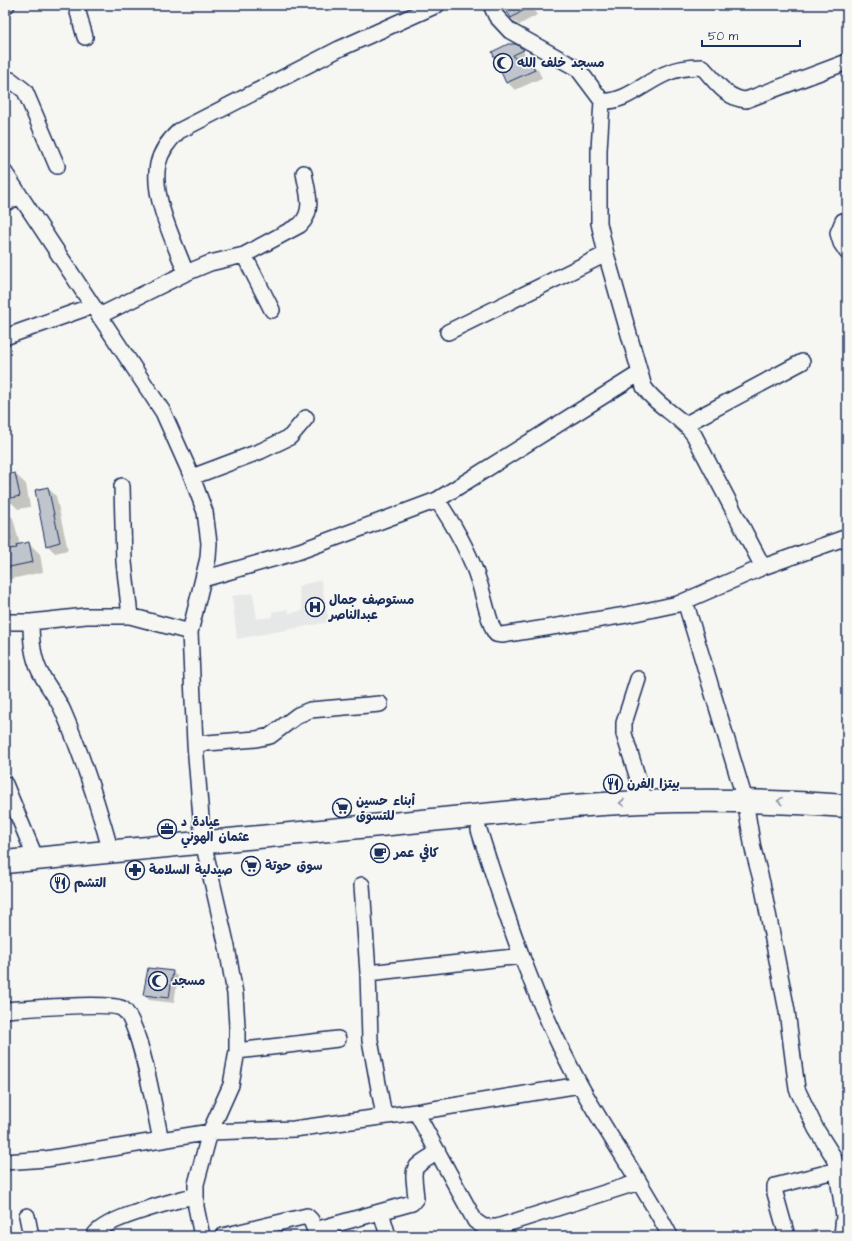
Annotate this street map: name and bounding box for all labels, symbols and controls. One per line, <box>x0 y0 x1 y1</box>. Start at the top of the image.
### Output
scale bar <box>702 22 800 48</box>
text: 50 m <box>708 28 739 45</box>
mosque icon: مسجد خلف الله <box>492 52 514 74</box>
place label: مسجد خلف الله <box>517 54 605 72</box>
place label: مستوصف جمال عبدالناصر <box>328 591 414 624</box>
hospital icon: مستوصف جمال عبدالناصر <box>304 596 326 618</box>
restaurant icon: بيتزا الفرن <box>602 773 624 795</box>
place label: بيتزا الفرن <box>627 775 680 793</box>
place label: أبناء حسين للتسوق <box>356 792 416 825</box>
supermarket icon: أبناء حسين للتسوق <box>331 797 353 819</box>
one-way arrow <box>777 797 783 805</box>
one-way arrow <box>619 798 625 807</box>
place label: عيادة د عثمان الهوني <box>181 813 249 849</box>
office icon: عيادة د عثمان الهوني <box>156 818 178 840</box>
cafe icon: كافي عمر <box>369 842 391 864</box>
place label: كافي عمر <box>392 843 439 863</box>
supermarket icon: سوق حوتة <box>240 855 262 877</box>
place label: سوق حوتة <box>265 857 323 875</box>
pharmacy icon: صيدلية السلامة <box>124 859 146 881</box>
place label: صيدلية السلامة <box>149 861 233 879</box>
restaurant icon: التشم <box>49 872 71 894</box>
place label: التشم <box>74 874 106 893</box>
mosque icon: مسجد <box>147 970 169 992</box>
place label: مسجد <box>172 972 205 990</box>

